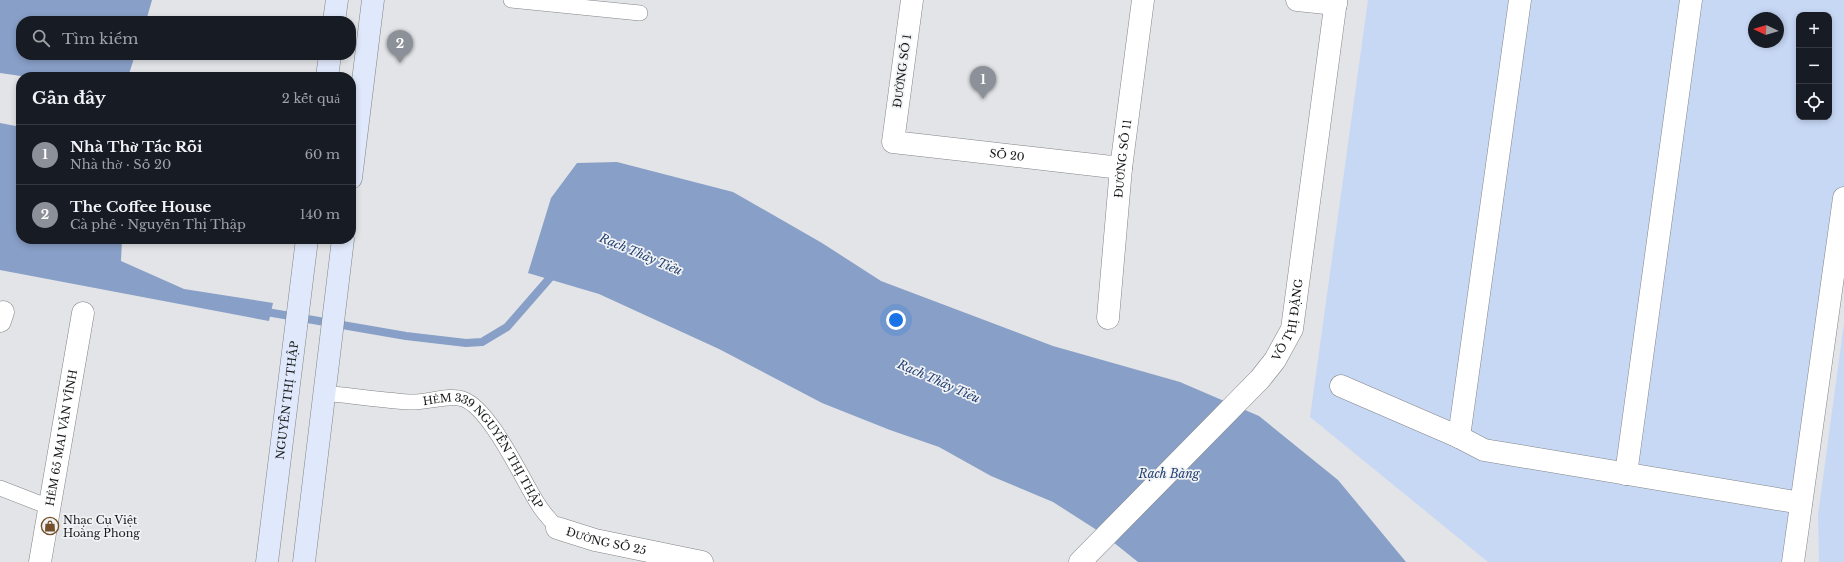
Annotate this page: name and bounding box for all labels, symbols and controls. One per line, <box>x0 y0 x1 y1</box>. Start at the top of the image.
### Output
north arrow <box>1748 12 1784 48</box>
map controls <box>1796 12 1832 120</box>
button: + <box>1796 12 1832 48</box>
search box <box>16 16 356 60</box>
icon: search <box>30 27 52 49</box>
text: Tìm kiếm <box>62 29 138 48</box>
pin: 2 <box>387 30 413 63</box>
street label: ĐƯỜNG SỐ 1 <box>890 33 914 109</box>
button: − <box>1796 48 1832 84</box>
pin: 1 <box>970 66 996 99</box>
button: locate <box>1796 84 1832 120</box>
text: Gần đây <box>32 88 106 109</box>
text: 2 kết quả <box>282 90 340 107</box>
street label: ĐƯỜNG SỐ 11 <box>1111 118 1134 199</box>
text: Nhà Thờ Tắc Rỗi <box>70 137 202 156</box>
text: 1 <box>42 146 48 163</box>
text: 60 m <box>305 146 340 163</box>
street label: SỐ 20 <box>989 146 1025 164</box>
text: Nhà thờ · Số 20 <box>70 156 171 173</box>
text: The Coffee House <box>70 197 211 216</box>
text: 2 <box>41 206 49 223</box>
text: 140 m <box>300 206 340 223</box>
text: Cà phê · Nguyễn Thị Thập <box>70 216 246 233</box>
water label: Rạch Thầy Tiêu <box>597 229 685 278</box>
street label: VÕ THỊ ĐẶNG <box>1268 277 1306 364</box>
your location <box>886 310 906 330</box>
street label: NGUYỄN THỊ THẬP <box>273 340 301 460</box>
water label: Rạch Thầy Tiêu <box>895 356 982 406</box>
street label: HẺM 65 MAI VĂN VĨNH <box>43 368 80 507</box>
street label: HẺM 339 NGUYỄN THỊ THẬP <box>422 390 546 511</box>
water label: Rạch Bàng <box>1138 466 1201 481</box>
place label: Nhạc Cụ Việt Hoàng Phong <box>63 513 140 540</box>
shop icon: Nhạc Cụ Việt Hoàng Phong <box>40 516 60 536</box>
street label: ĐƯỜNG SỐ 25 <box>564 524 648 557</box>

